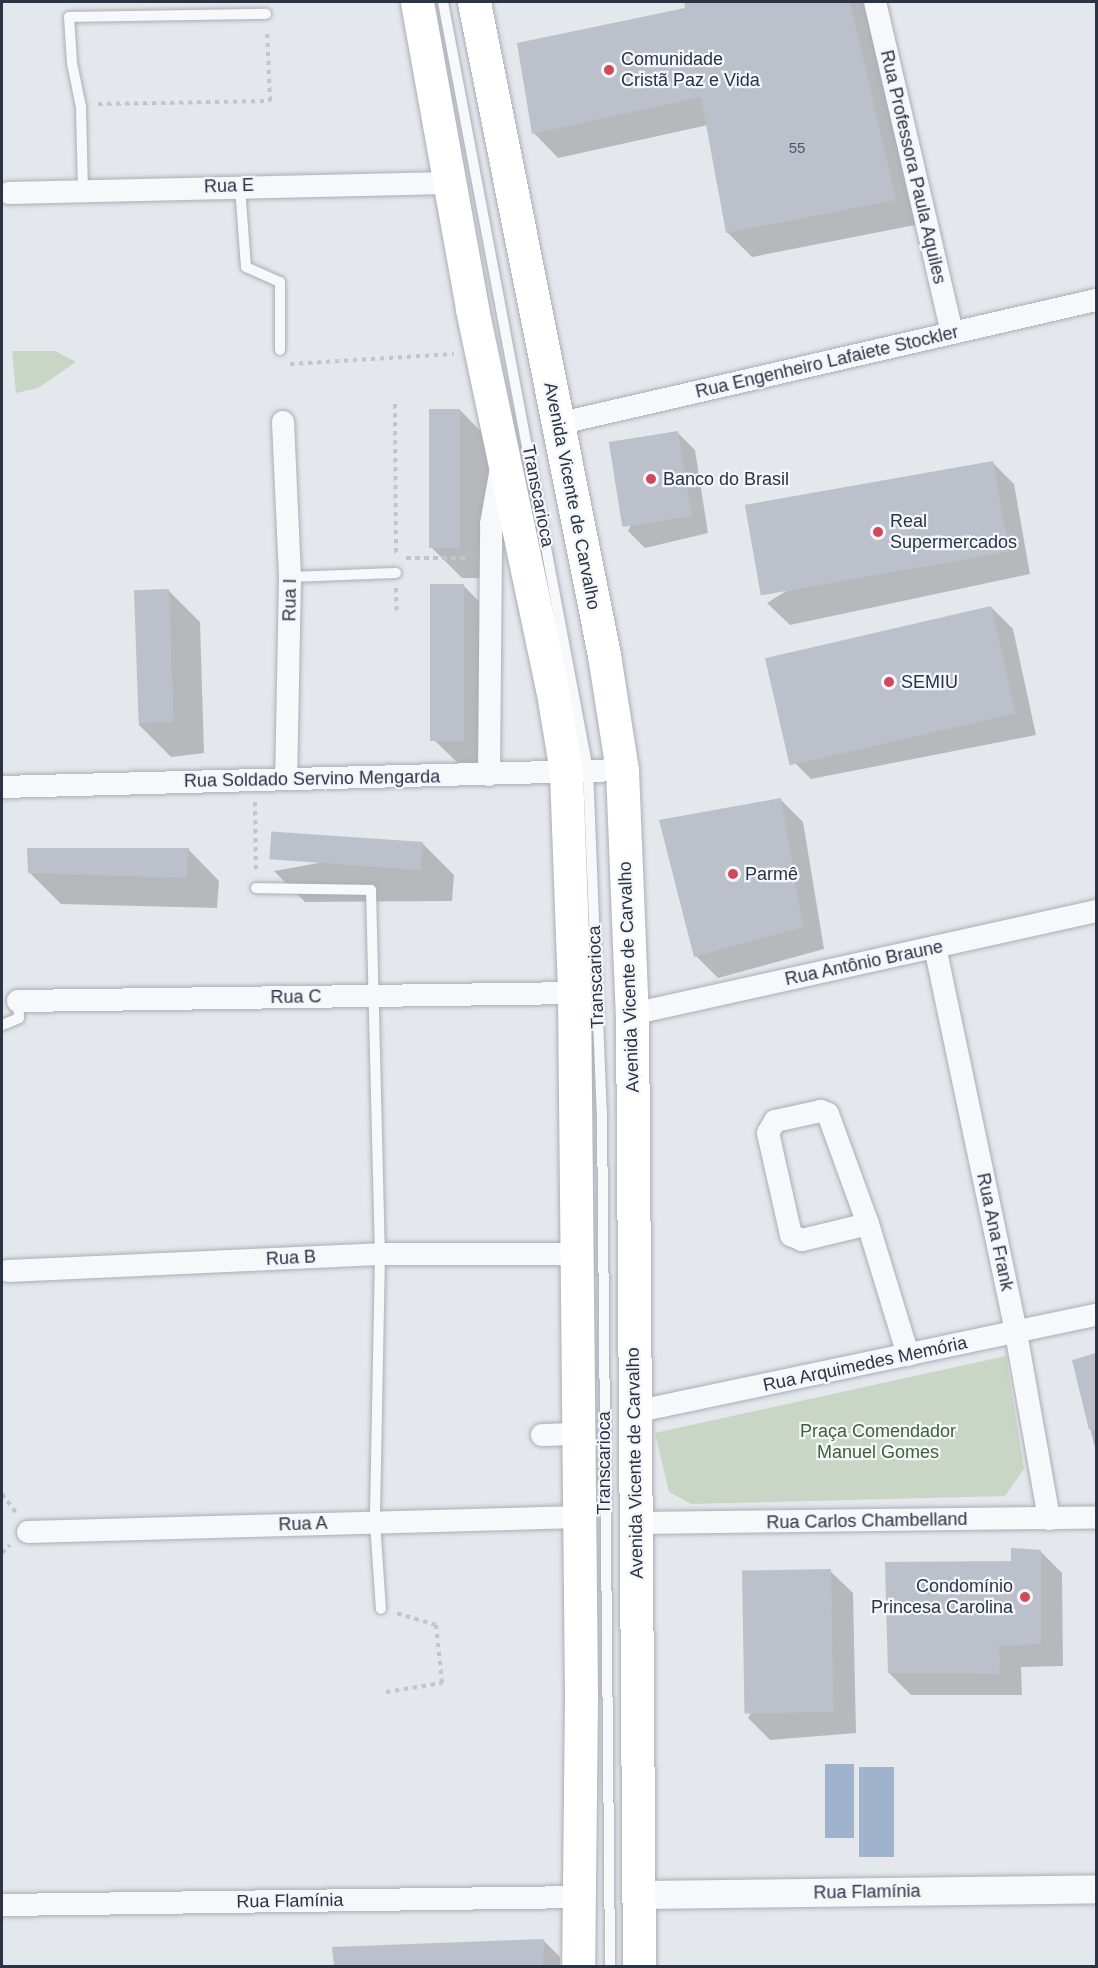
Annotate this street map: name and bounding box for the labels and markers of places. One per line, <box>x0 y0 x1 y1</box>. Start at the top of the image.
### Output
place label: Comunidade Cristã Paz e Vida <box>621 49 760 92</box>
marker: Comunidade Cristã Paz e Vida <box>602 63 616 77</box>
place label: Banco do Brasil <box>663 468 789 490</box>
marker: Banco do Brasil <box>644 472 658 486</box>
place label: Real Supermercados <box>890 511 1017 554</box>
marker: Real Supermercados <box>871 525 885 539</box>
place label: SEMIU <box>901 671 958 693</box>
marker: SEMIU <box>882 675 896 689</box>
place label: Parmê <box>745 863 798 885</box>
marker: Parmê <box>726 867 740 881</box>
place label: Condomínio Princesa Carolina <box>871 1576 1013 1618</box>
marker: Condomínio Princesa Carolina <box>1018 1590 1032 1604</box>

